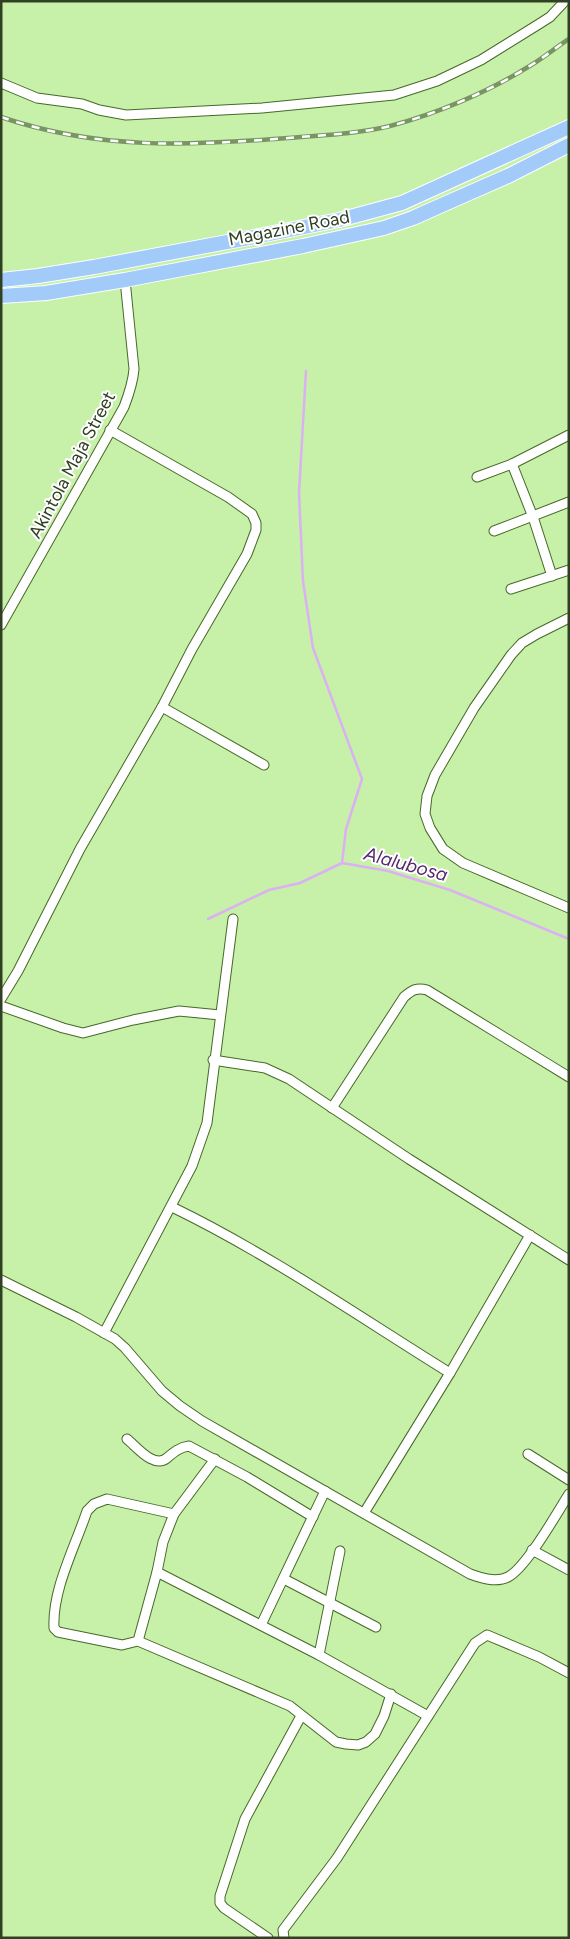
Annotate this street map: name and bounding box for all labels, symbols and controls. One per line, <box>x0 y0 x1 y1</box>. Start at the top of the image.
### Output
street label: Magazine Road <box>227 205 351 251</box>
street label: Akintola Maja Street <box>24 388 120 542</box>
water label: Alalubosa <box>361 842 450 886</box>

